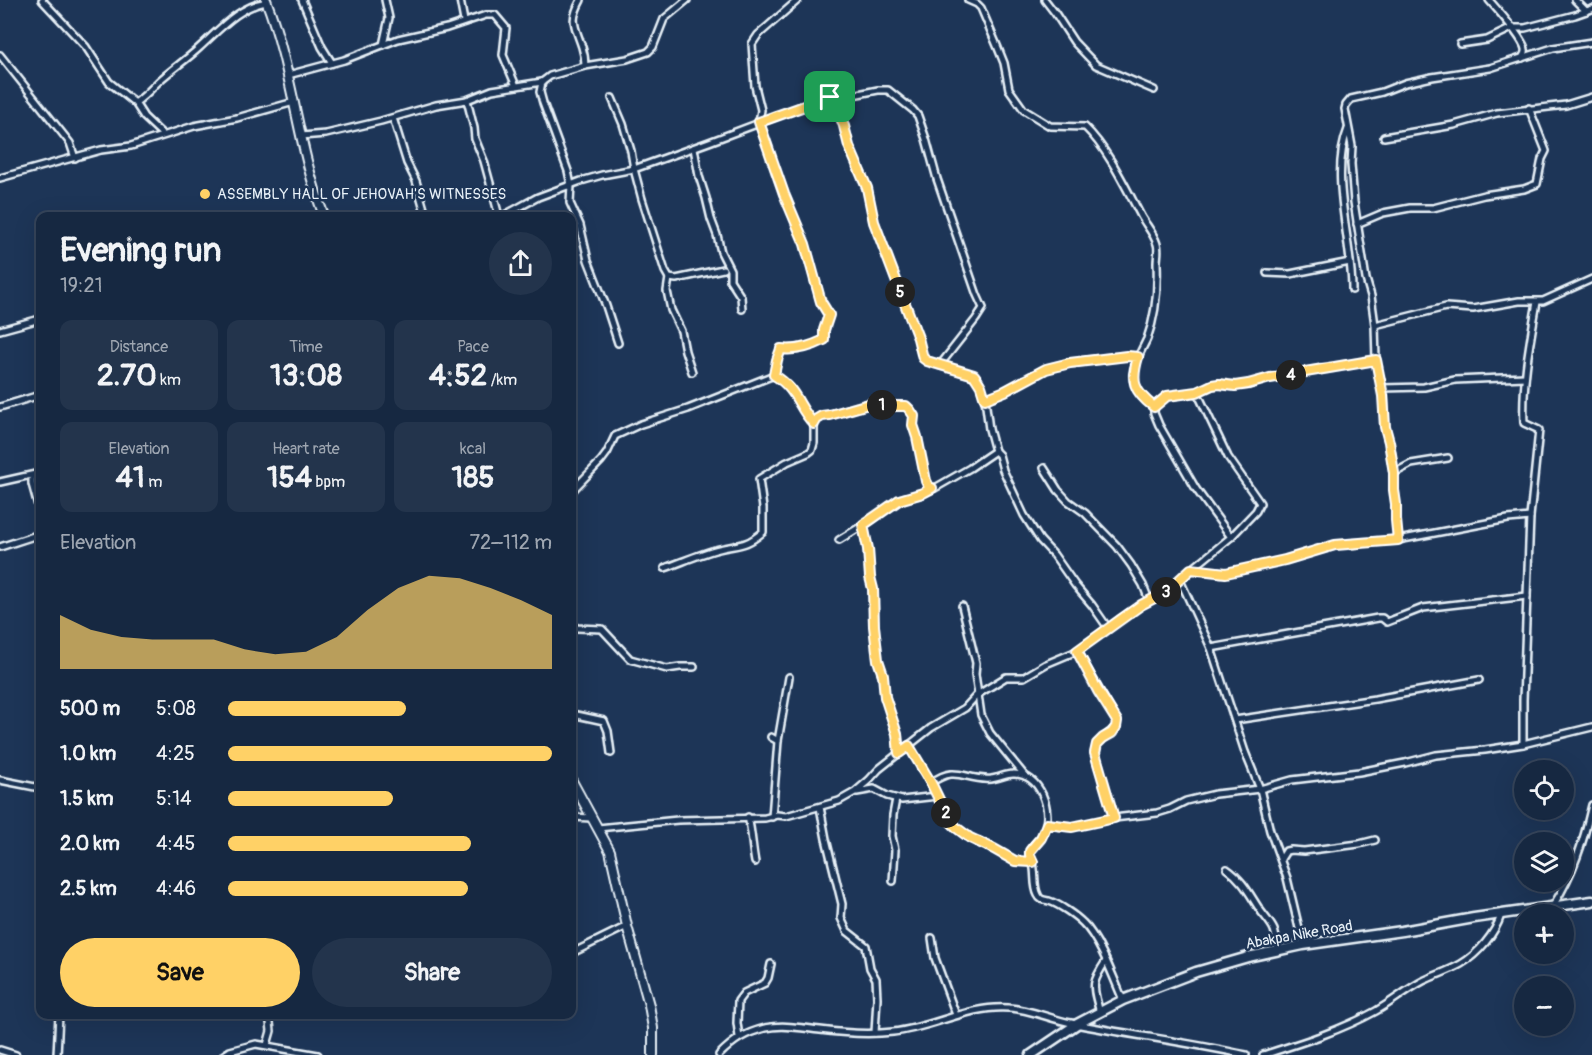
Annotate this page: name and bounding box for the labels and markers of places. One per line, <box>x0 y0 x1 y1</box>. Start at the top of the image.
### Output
pin <box>804 71 855 122</box>
place label: ASSEMBLY HALL OF JEHOVAH'S WITNESSES <box>217 185 506 204</box>
marker: ASSEMBLY HALL OF JEHOVAH'S WITNESSES <box>198 187 212 201</box>
pin: 5 <box>885 277 915 307</box>
pin: 4 <box>1276 360 1306 390</box>
pin: 1 <box>867 390 897 420</box>
pin: 3 <box>1151 577 1181 607</box>
pin: 2 <box>931 798 961 828</box>

